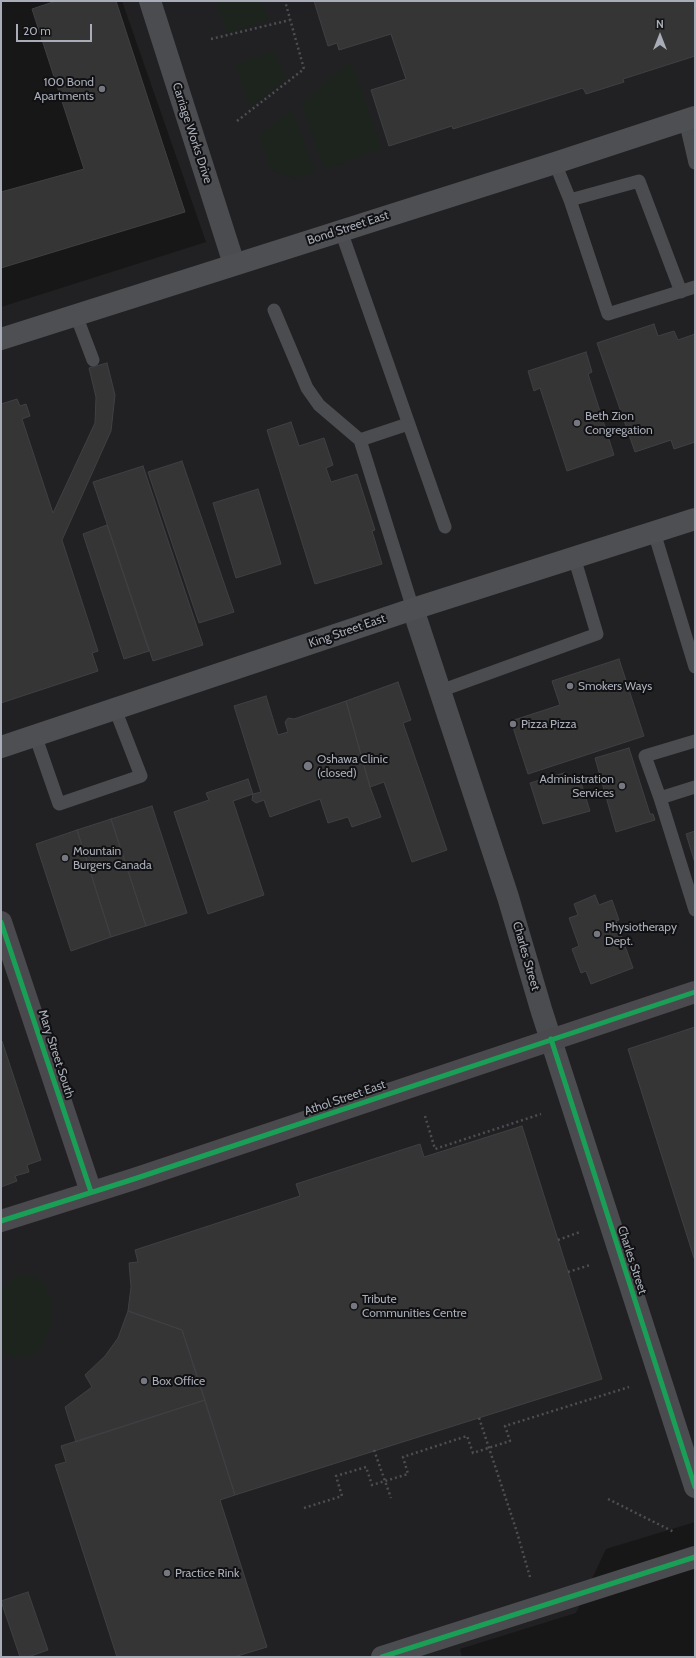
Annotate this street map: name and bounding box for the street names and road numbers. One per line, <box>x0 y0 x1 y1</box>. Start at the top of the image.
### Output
street label: Carriage Works Drive <box>169 81 215 185</box>
street label: Bond Street East <box>305 208 391 248</box>
street label: King Street East <box>307 611 387 651</box>
street label: Charles Street <box>509 920 543 992</box>
street label: Mary Street South <box>35 1008 77 1100</box>
street label: Athol Street East <box>303 1077 387 1119</box>
street label: Charles Street <box>614 1224 650 1296</box>

